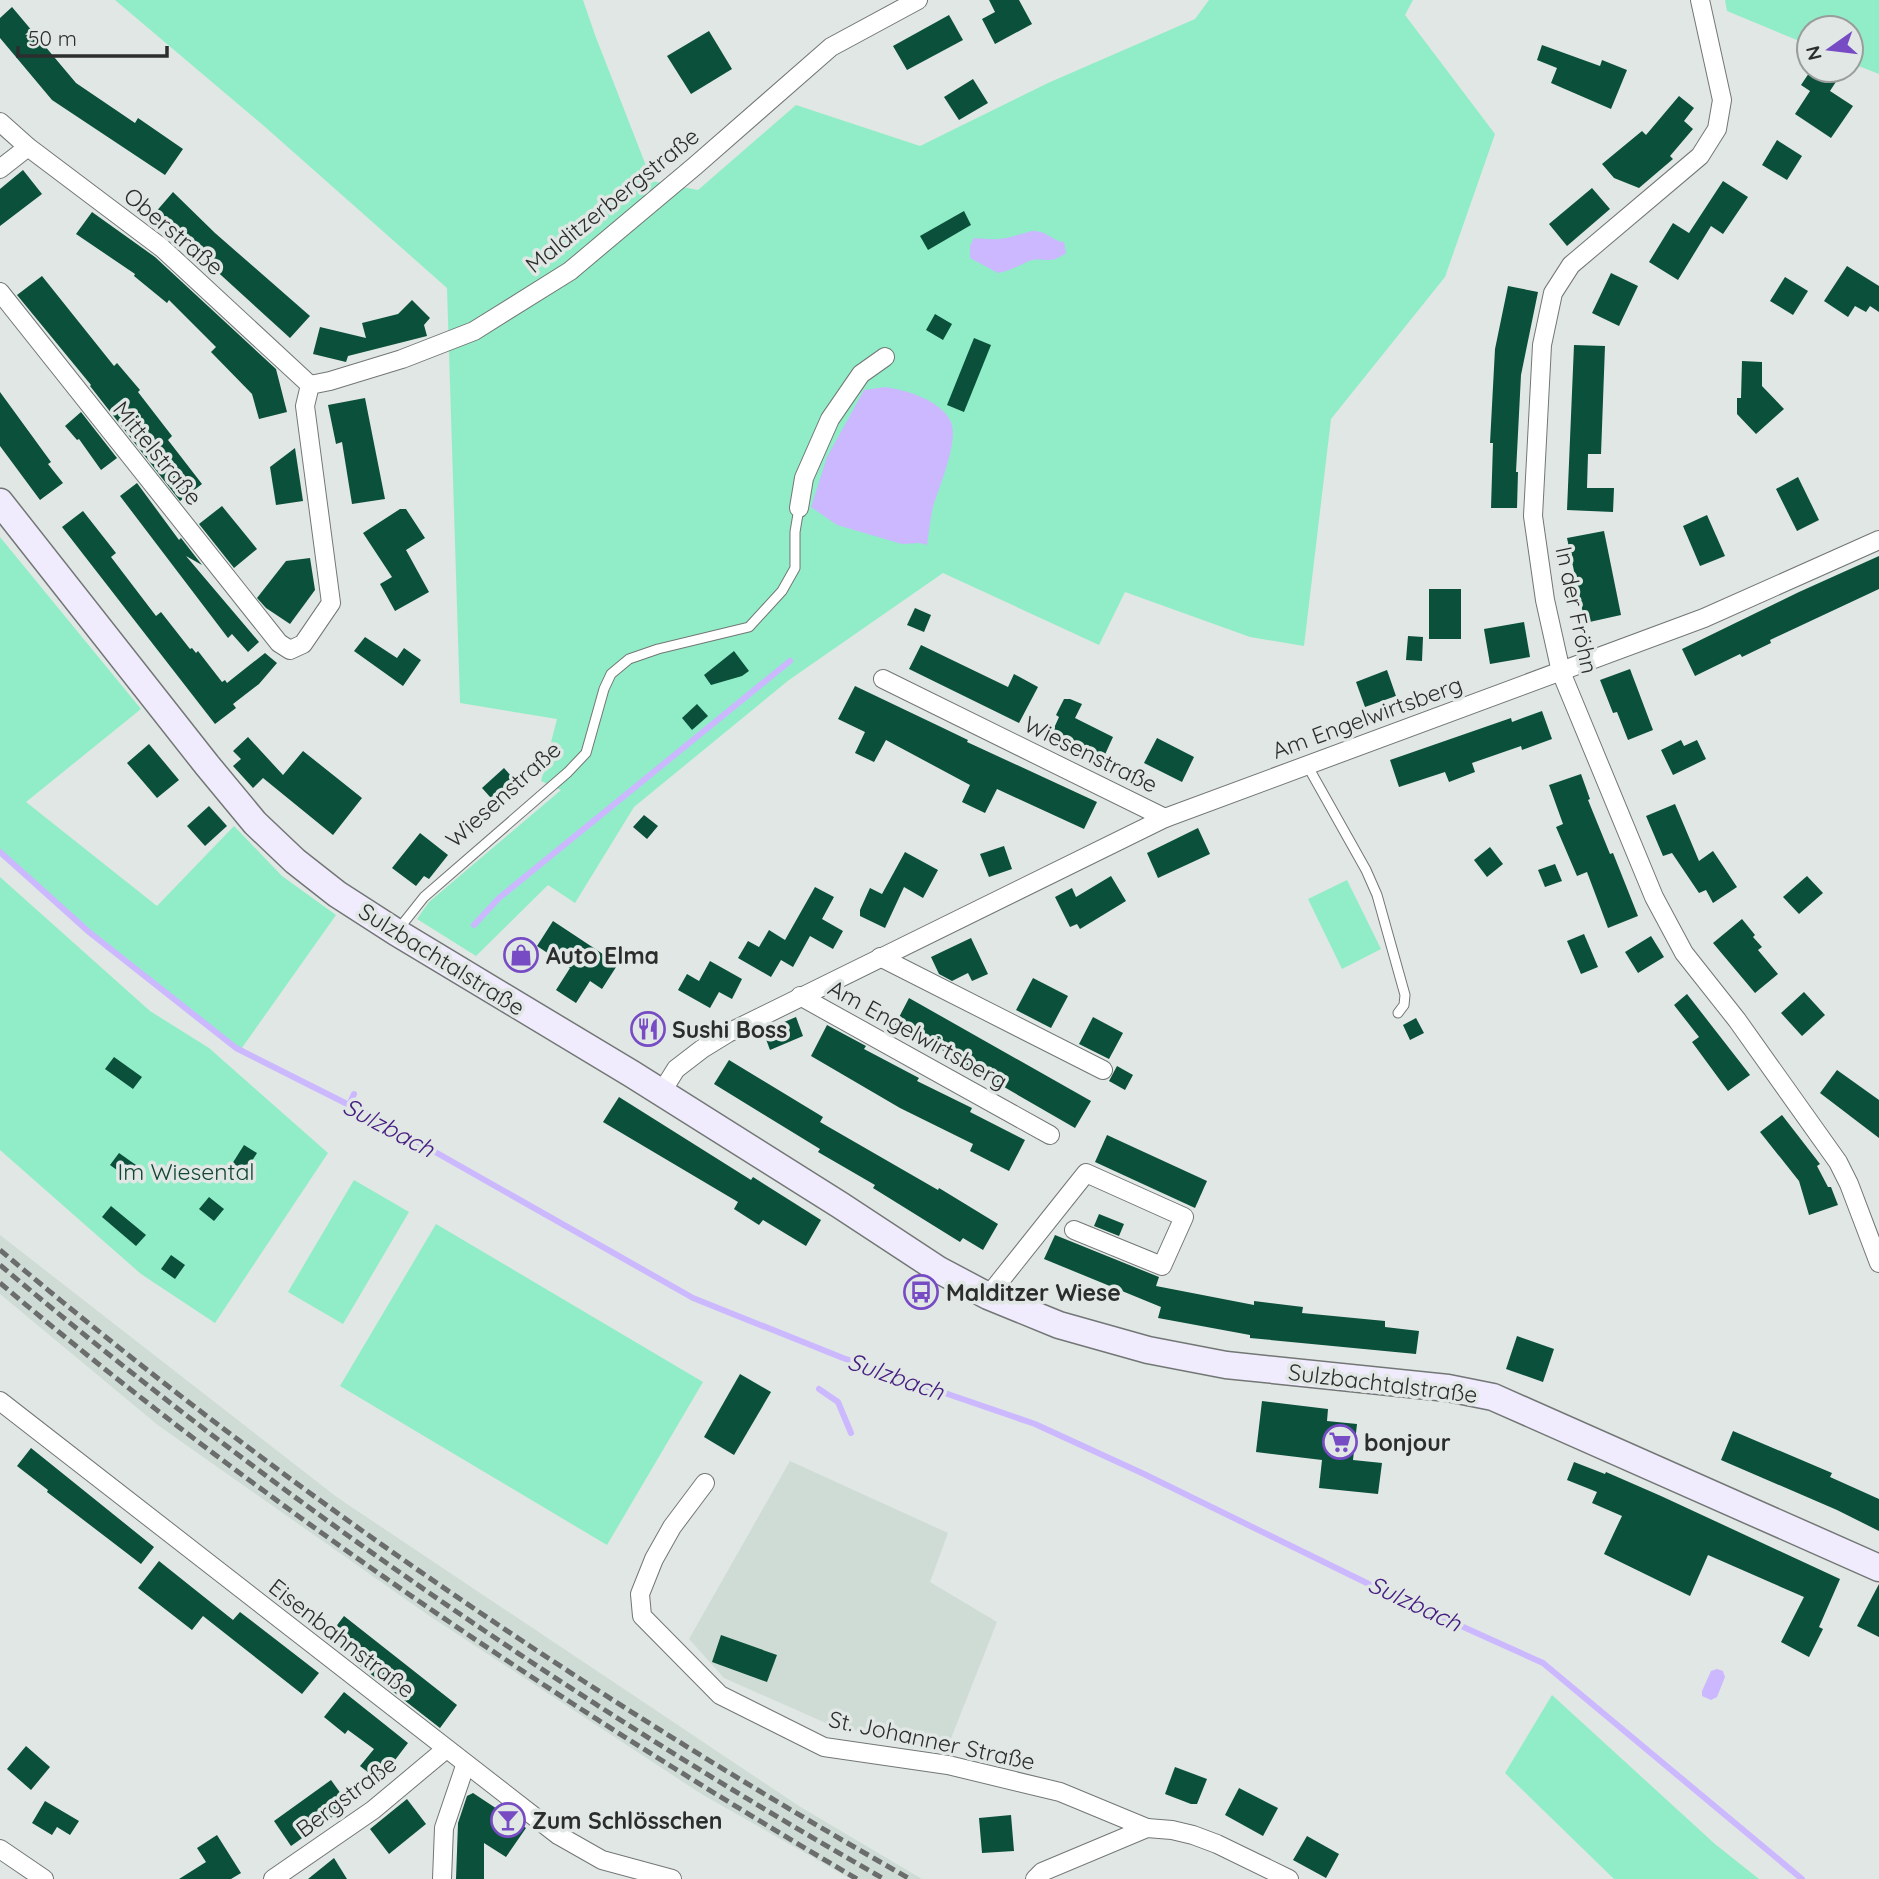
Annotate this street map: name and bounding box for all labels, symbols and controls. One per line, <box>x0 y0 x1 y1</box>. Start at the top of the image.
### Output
scale bar <box>18 14 166 58</box>
north arrow <box>1795 14 1865 84</box>
text: 50 m <box>28 25 77 51</box>
text: N <box>1800 43 1827 63</box>
street label: Malditzerbergstraße <box>519 121 705 279</box>
street label: Oberstraße <box>118 181 230 281</box>
street label: Mittelstraße <box>107 395 209 511</box>
street label: In der Fröhn <box>1549 544 1605 676</box>
street label: Am Engelwirtsberg <box>1268 669 1466 765</box>
street label: Wiesenstraße <box>1019 709 1163 799</box>
street label: Wiesenstraße <box>439 735 567 853</box>
street label: Sulzbachtalstraße <box>354 896 530 1022</box>
shop icon: Auto Elma <box>502 936 540 974</box>
place label: Auto Elma <box>546 941 659 970</box>
street label: Am Engelwirtsberg <box>823 973 1013 1095</box>
restaurant icon: Sushi Boss <box>629 1010 667 1048</box>
place label: Sushi Boss <box>672 1015 787 1044</box>
water label: Sulzbach <box>338 1090 440 1164</box>
park label: Im Wiesental <box>117 1157 255 1186</box>
bus stop icon: Malditzer Wiese <box>902 1273 940 1311</box>
place label: Malditzer Wiese <box>946 1278 1121 1307</box>
water label: Sulzbach <box>844 1346 948 1406</box>
street label: Sulzbachtalstraße <box>1287 1357 1479 1409</box>
supermarket icon: bonjour <box>1321 1423 1359 1461</box>
place label: bonjour <box>1364 1428 1451 1457</box>
water label: Sulzbach <box>1364 1568 1467 1638</box>
street label: Eisenbahnstraße <box>263 1572 421 1704</box>
street label: St. Johanner Straße <box>826 1704 1038 1776</box>
street label: Bergstraße <box>290 1749 402 1843</box>
bar icon: Zum Schlösschen <box>489 1801 527 1839</box>
place label: Zum Schlösschen <box>532 1806 723 1835</box>

